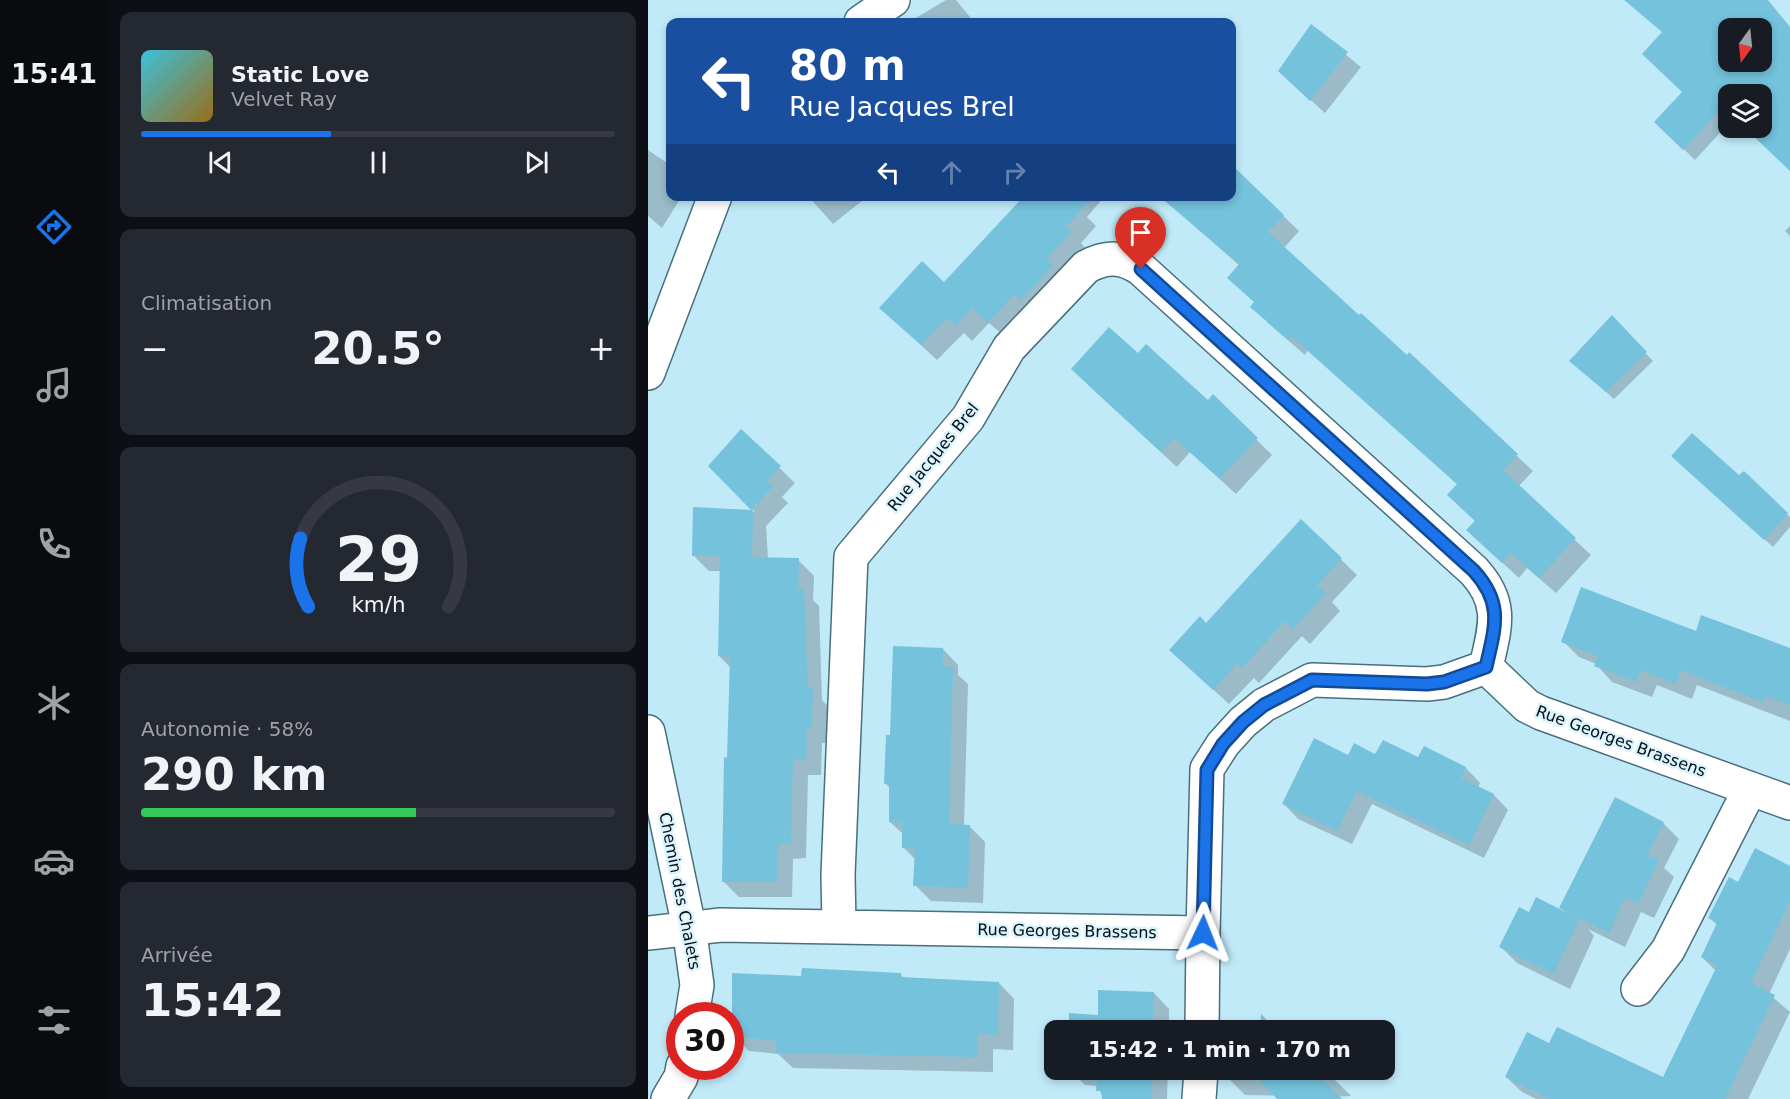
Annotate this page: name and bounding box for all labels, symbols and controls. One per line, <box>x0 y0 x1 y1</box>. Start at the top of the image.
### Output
north arrow <box>1718 18 1772 72</box>
map controls <box>1718 18 1772 138</box>
text: 80 m <box>789 41 906 90</box>
icon: left <box>690 42 768 120</box>
text: 15:41 <box>11 58 97 89</box>
text: Static Love <box>231 62 369 87</box>
button: layers <box>1718 84 1772 138</box>
text: Velvet Ray <box>231 87 337 111</box>
text: Rue Jacques Brel <box>789 91 1015 122</box>
icon: previous <box>204 146 237 179</box>
icon: pause <box>362 146 395 179</box>
icon: next <box>520 146 553 179</box>
icon: left <box>872 156 905 189</box>
icon: ahead <box>935 156 968 189</box>
icon: right <box>998 156 1031 189</box>
icon: directions <box>33 206 75 248</box>
pin <box>1115 207 1166 269</box>
icon: arrive <box>1124 216 1157 249</box>
text: Climatisation <box>141 291 272 315</box>
text: 20.5° <box>311 322 445 375</box>
text: − <box>141 329 169 368</box>
text: + <box>587 329 615 368</box>
icon: music <box>33 364 75 406</box>
street label: Rue Jacques Brel <box>884 399 982 515</box>
icon: phone <box>33 523 75 565</box>
text: 29 <box>335 523 421 596</box>
text: km/h <box>351 592 405 617</box>
icon: climate <box>33 682 75 724</box>
street label: Rue Georges Brassens <box>1533 701 1709 781</box>
text: Autonomie · 58% <box>141 717 313 741</box>
text: 290 km <box>141 748 327 801</box>
street label: Chemin des Chalets <box>655 811 705 971</box>
icon: car <box>33 840 75 882</box>
position arrow <box>1171 901 1235 965</box>
street label: Rue Georges Brassens <box>977 920 1157 942</box>
text: Arrivée <box>141 943 213 967</box>
text: 15:42 <box>141 974 284 1027</box>
icon: filters <box>33 999 75 1041</box>
speed limit sign: 30 <box>666 1002 744 1080</box>
text: 15:42 · 1 min · 170 m <box>1088 1037 1351 1062</box>

